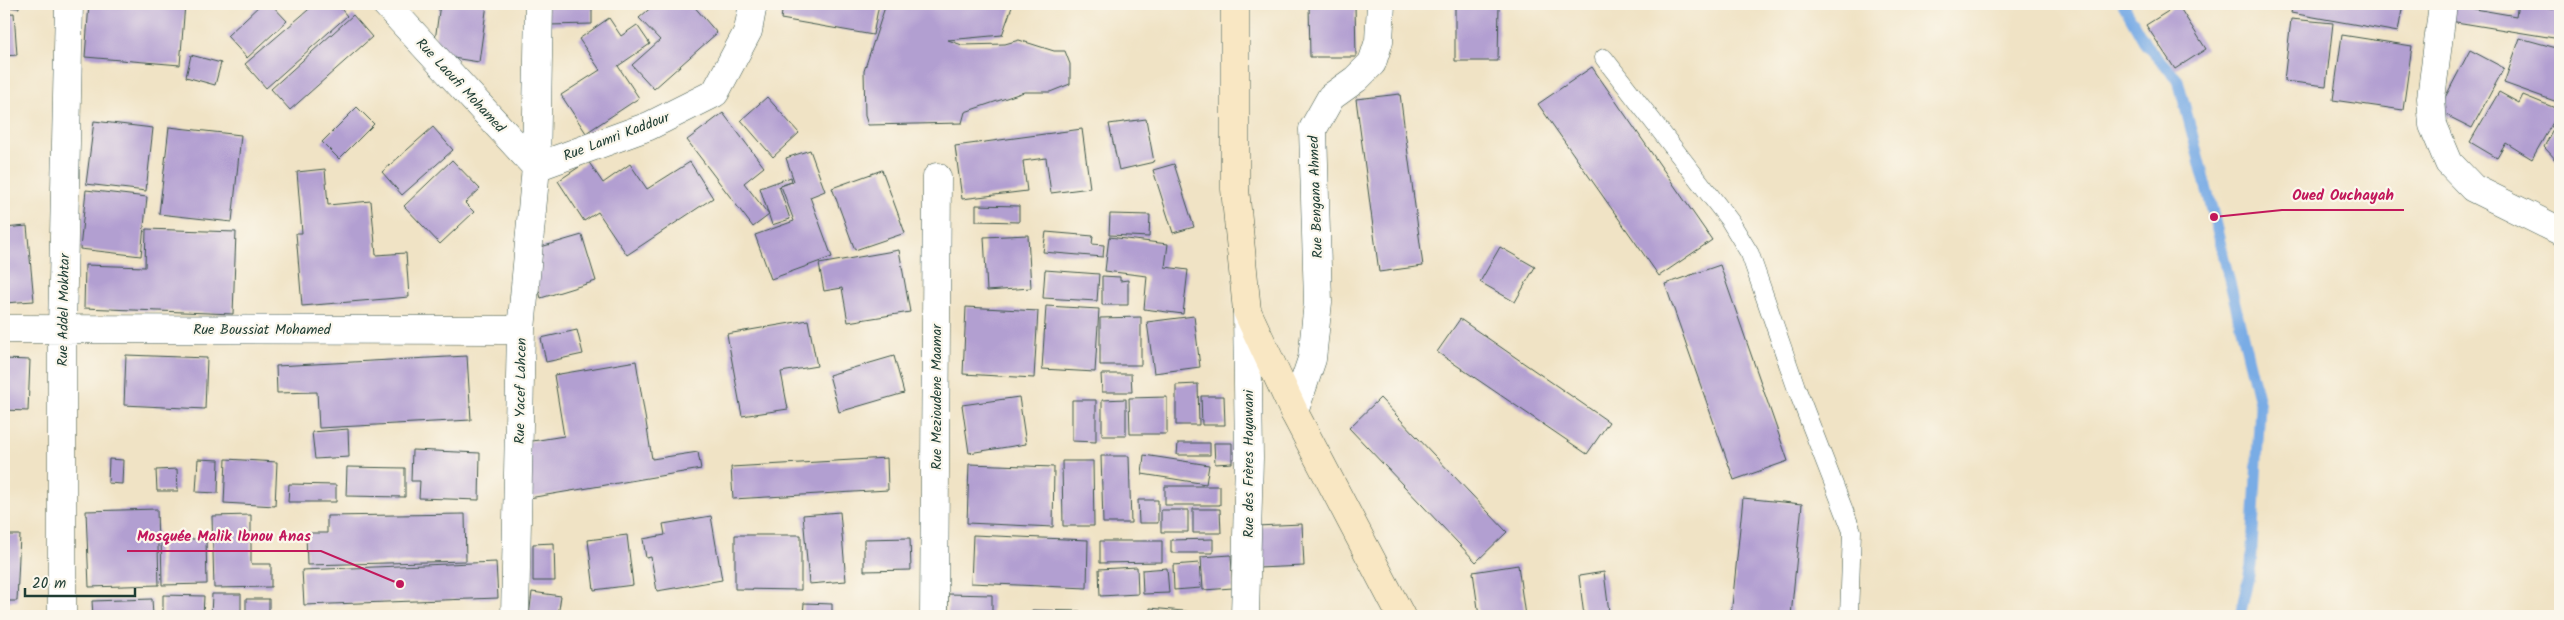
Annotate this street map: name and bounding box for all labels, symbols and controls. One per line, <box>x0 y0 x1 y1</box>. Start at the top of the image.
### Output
street label: Rue Laoufi Mohamed <box>410 33 511 139</box>
street label: Rue Lamri Kaddour <box>560 106 674 167</box>
street label: Rue Bengana Ahmed <box>1303 134 1329 259</box>
callout: Oued Ouchayah <box>2282 180 2404 210</box>
text: Oued Ouchayah <box>2292 184 2394 208</box>
street label: Rue Addel Mokhtar <box>52 252 76 367</box>
street label: Rue Boussiat Mohamed <box>193 319 332 341</box>
street label: Rue Mezioudene Maamar <box>926 323 948 470</box>
street label: Rue Yacef Lahcen <box>509 338 533 444</box>
street label: Rue des Frères Hayawani <box>1238 389 1260 538</box>
callout: Mosquée Malik Ibnou Anas <box>127 521 321 551</box>
text: Mosquée Malik Ibnou Anas <box>137 525 311 549</box>
scale bar <box>25 565 135 597</box>
text: 20 m <box>32 572 66 596</box>

